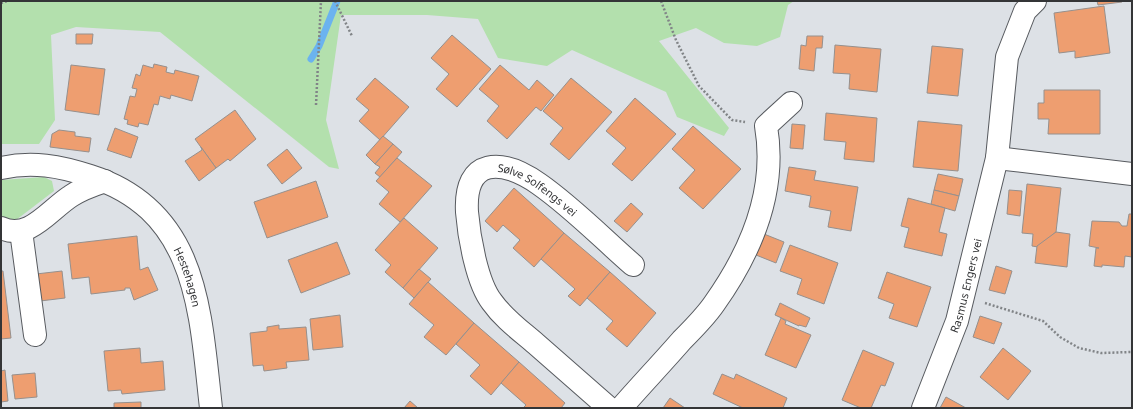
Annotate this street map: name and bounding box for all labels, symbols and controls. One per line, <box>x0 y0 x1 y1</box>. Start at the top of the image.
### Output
street label: Sølve Solfengs vei <box>497 159 581 219</box>
street label: Rasmus Engers vei <box>946 237 985 335</box>
street label: Hestehagen <box>171 244 205 308</box>

